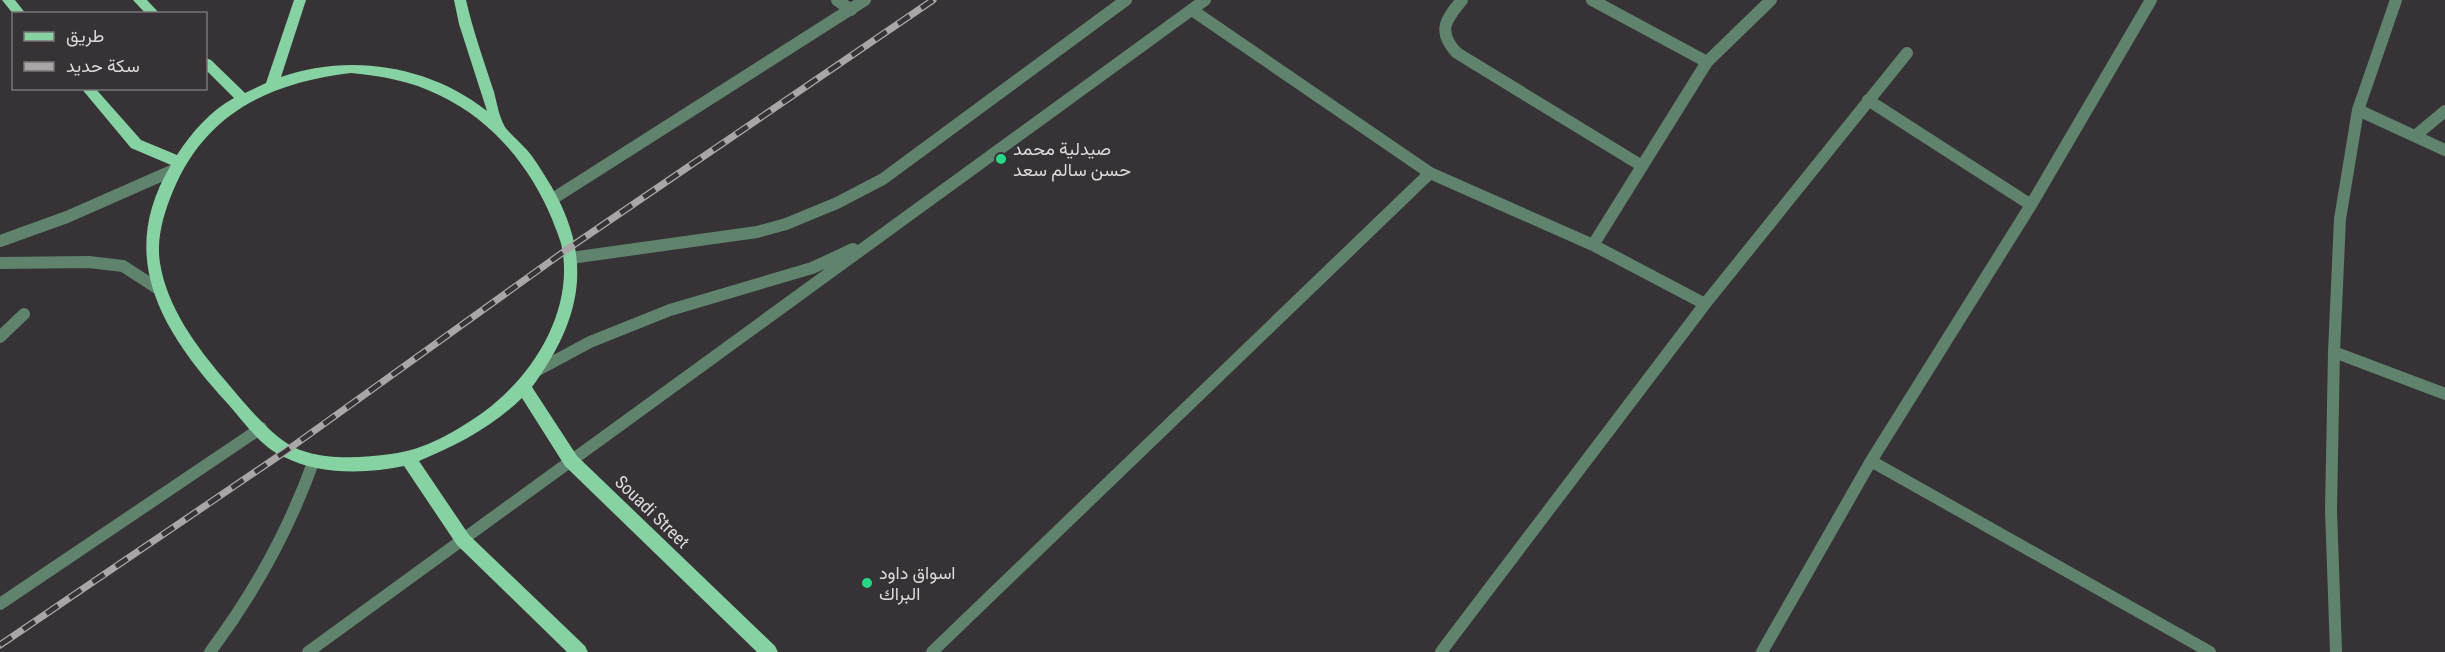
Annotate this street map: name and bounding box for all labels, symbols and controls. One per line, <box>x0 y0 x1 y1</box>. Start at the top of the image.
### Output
legend <box>12 12 207 90</box>
text: طريق <box>66 25 104 47</box>
text: سكة حديد <box>66 55 140 76</box>
place label: صيدلية محمد حسن سالم سعد <box>1013 138 1131 182</box>
marker: صيدلية محمد حسن سالم سعد <box>994 152 1008 166</box>
street label: Souadi Street <box>611 471 694 552</box>
place label: اسواق داود البراك <box>879 562 956 605</box>
marker: اسواق داود البراك <box>860 576 874 590</box>

